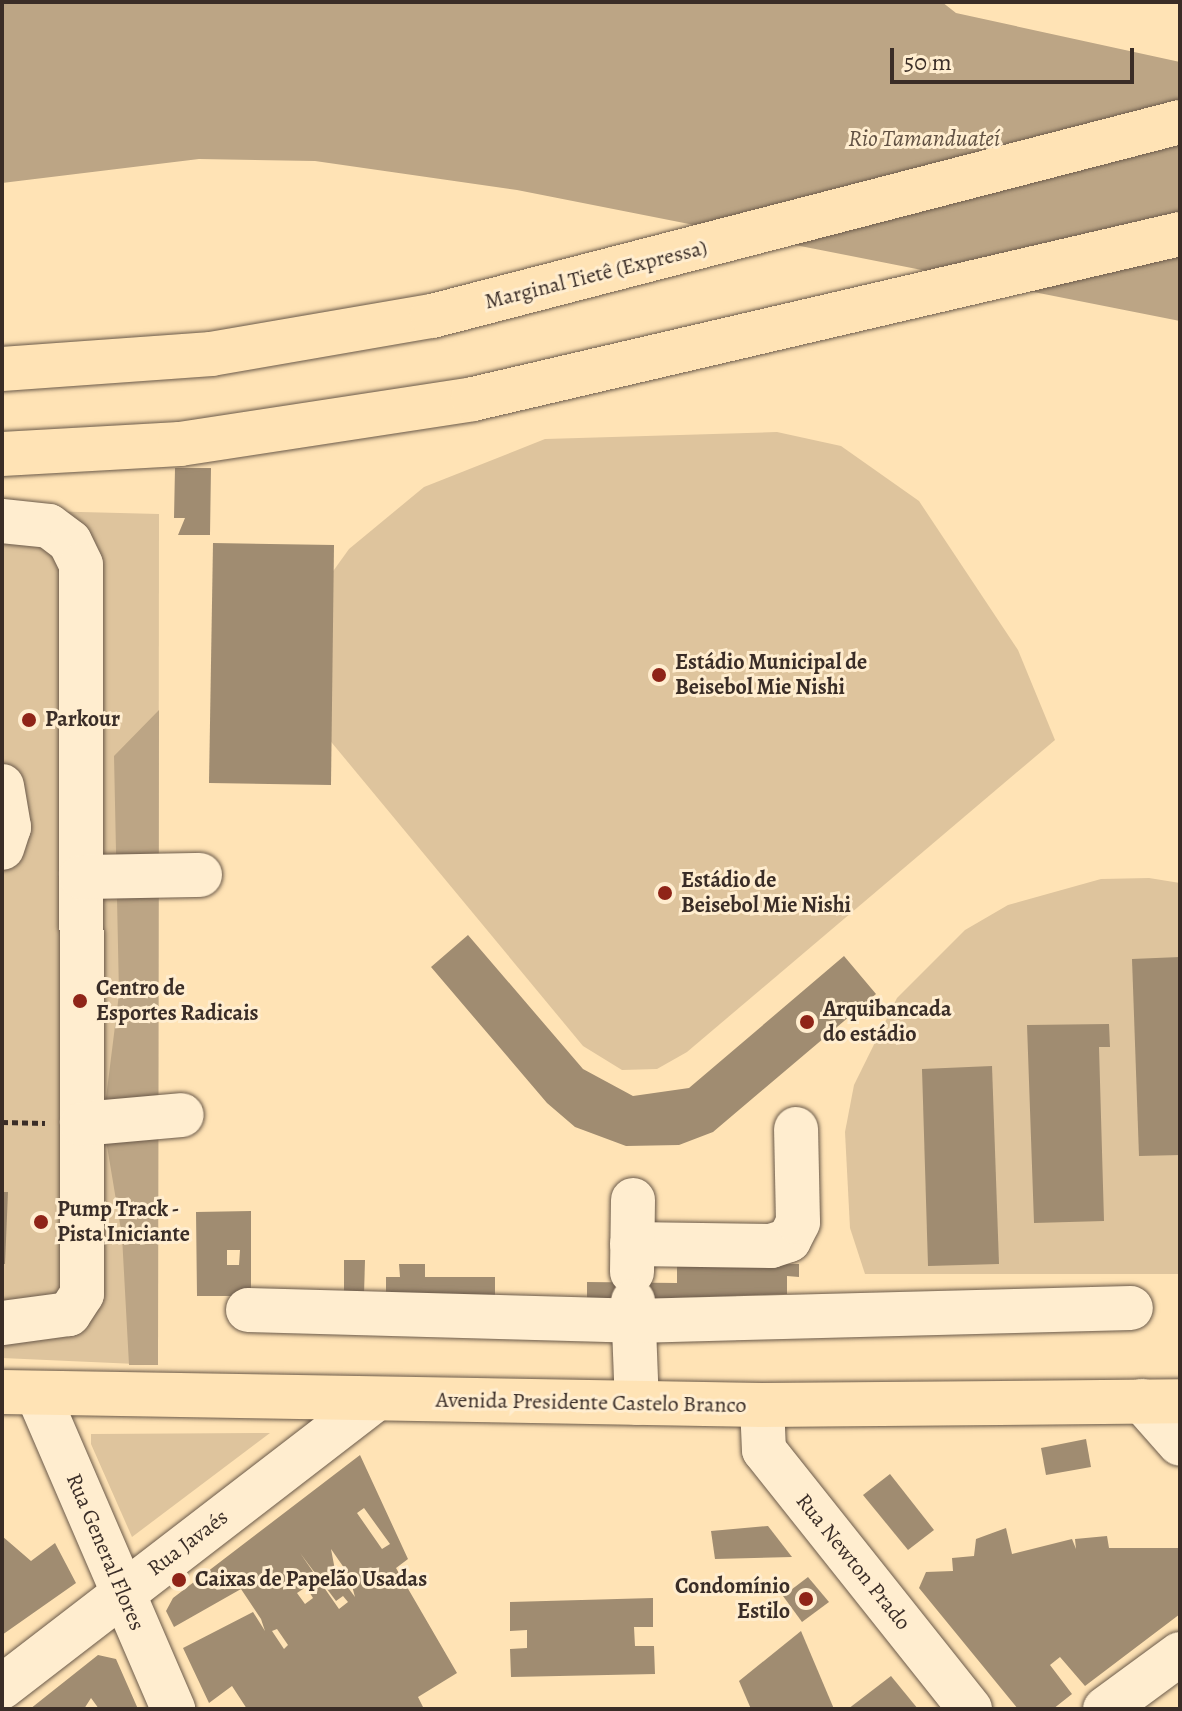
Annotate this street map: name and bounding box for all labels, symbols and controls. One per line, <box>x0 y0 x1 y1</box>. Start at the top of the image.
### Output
scale bar <box>894 32 1138 82</box>
text: 50 m <box>904 46 952 78</box>
water label: Rio Tamanduateí <box>848 125 1000 153</box>
street label: Marginal Tietê (Expressa) <box>482 235 710 315</box>
place label: Estádio Municipal de Beisebol Mie Nishi <box>675 649 867 700</box>
marker: Estádio Municipal de Beisebol Mie Nishi <box>650 666 668 684</box>
place label: Parkour <box>45 707 120 733</box>
marker: Parkour <box>20 711 38 729</box>
place label: Estádio de Beisebol Mie Nishi <box>681 867 851 918</box>
marker: Estádio de Beisebol Mie Nishi <box>656 884 674 902</box>
place label: Centro de Esportes Radicais <box>96 975 259 1026</box>
marker: Centro de Esportes Radicais <box>71 992 89 1010</box>
place label: Arquibancada do estádio <box>823 996 952 1048</box>
marker: Arquibancada do estádio <box>798 1013 816 1031</box>
place label: Pump Track - Pista Iniciante <box>57 1196 190 1248</box>
marker: Pump Track - Pista Iniciante <box>32 1213 50 1231</box>
street label: Avenida Presidente Castelo Branco <box>435 1387 747 1419</box>
street label: Rua General Flores <box>60 1470 150 1634</box>
street label: Rua Newton Prado <box>790 1488 916 1636</box>
street label: Rua Javaés <box>143 1504 233 1582</box>
place label: Caixas de Papelão Usadas <box>195 1567 427 1593</box>
marker: Caixas de Papelão Usadas <box>170 1571 188 1589</box>
place label: Condomínio Estilo <box>675 1573 790 1624</box>
marker: Condomínio Estilo <box>797 1590 815 1608</box>

